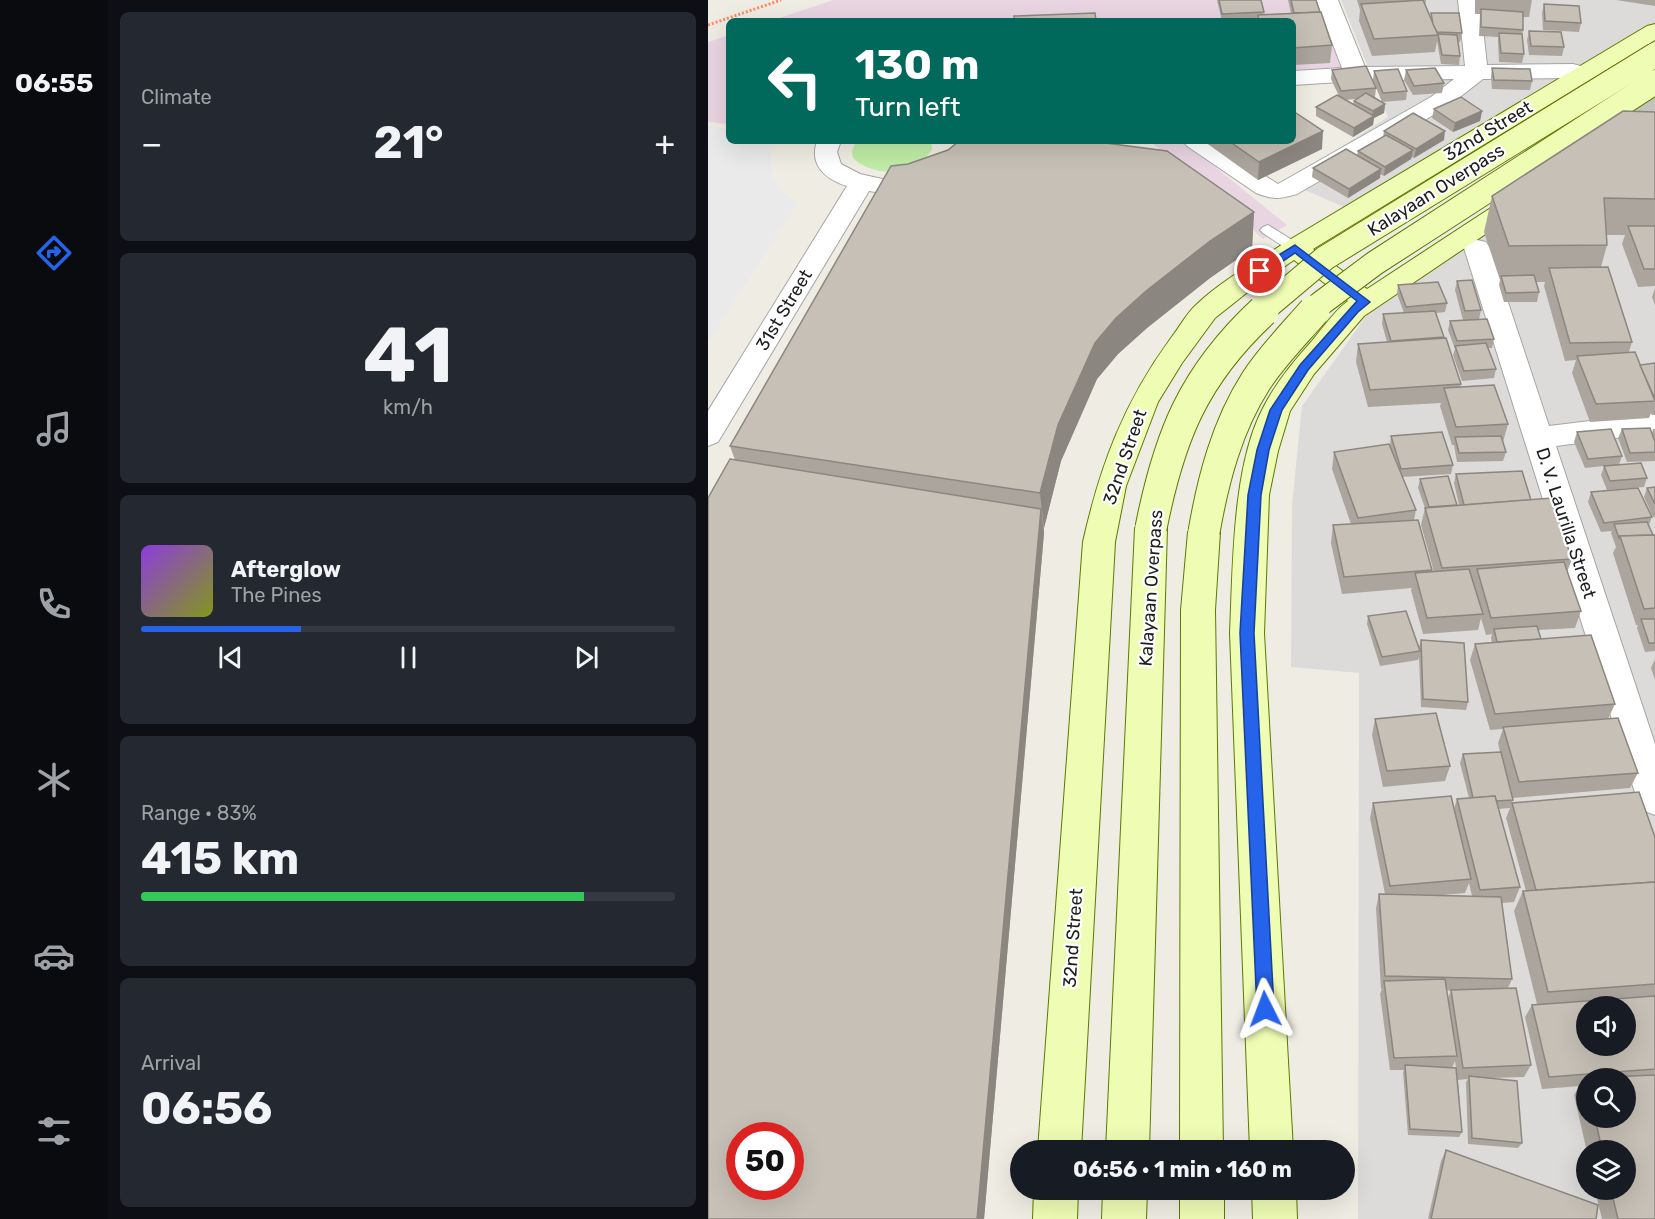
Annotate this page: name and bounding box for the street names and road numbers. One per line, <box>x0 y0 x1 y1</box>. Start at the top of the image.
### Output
street label: 32nd Street <box>1440 96 1536 166</box>
street label: Kalayaan Overpass <box>1363 139 1509 241</box>
street label: 31st Street <box>751 265 817 355</box>
street label: 32nd Street <box>1098 406 1152 508</box>
street label: D. V. Laurilla Street <box>1531 445 1601 601</box>
street label: Kalayaan Overpass <box>1135 509 1167 667</box>
street label: 32nd Street <box>1059 888 1087 988</box>

